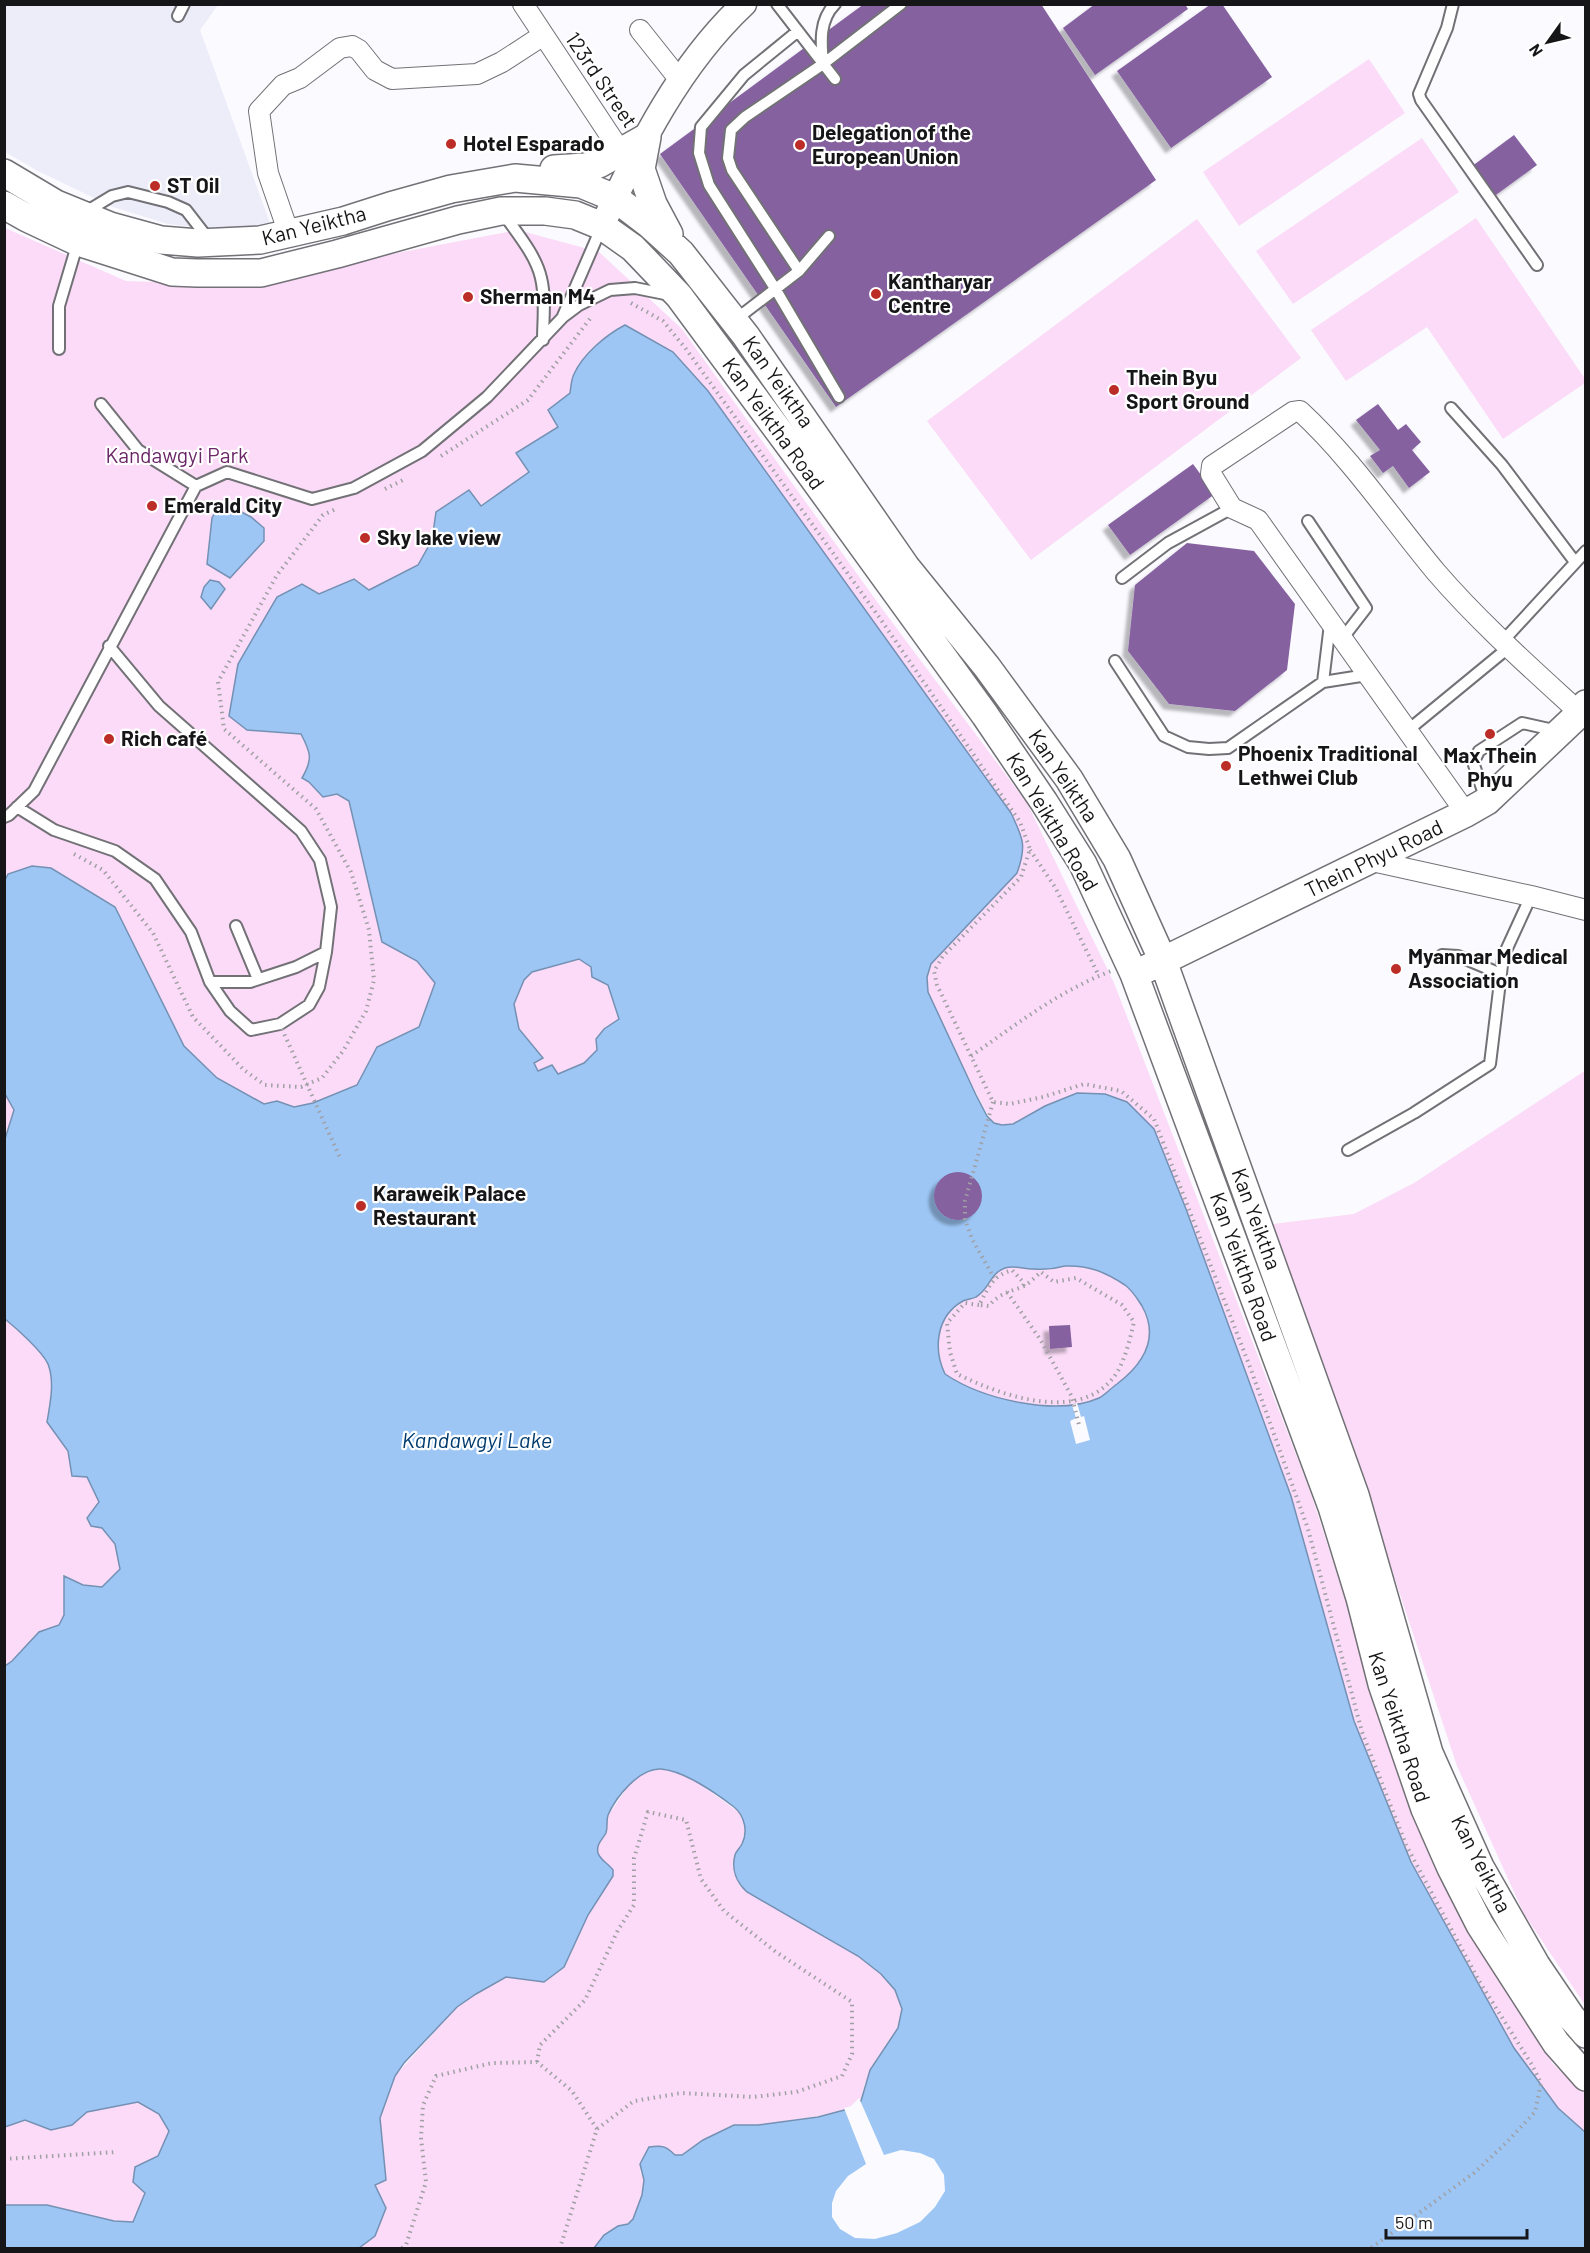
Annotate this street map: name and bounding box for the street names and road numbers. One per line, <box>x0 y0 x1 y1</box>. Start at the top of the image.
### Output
street label: 123rd Street <box>561 27 643 132</box>
street label: Kan Yeiktha <box>259 200 368 250</box>
street label: Kan Yeiktha <box>738 330 820 432</box>
street label: Kan Yeiktha Road <box>718 352 830 494</box>
street label: Kan Yeiktha <box>1024 724 1104 826</box>
street label: Kan Yeiktha Road <box>1002 747 1104 895</box>
street label: Thein Phyu Road <box>1300 813 1446 902</box>
street label: Kan Yeiktha <box>1227 1164 1287 1273</box>
street label: Kan Yeiktha Road <box>1206 1188 1283 1345</box>
street label: Kan Yeiktha Road <box>1364 1648 1437 1805</box>
street label: Kan Yeiktha <box>1447 1810 1518 1916</box>

